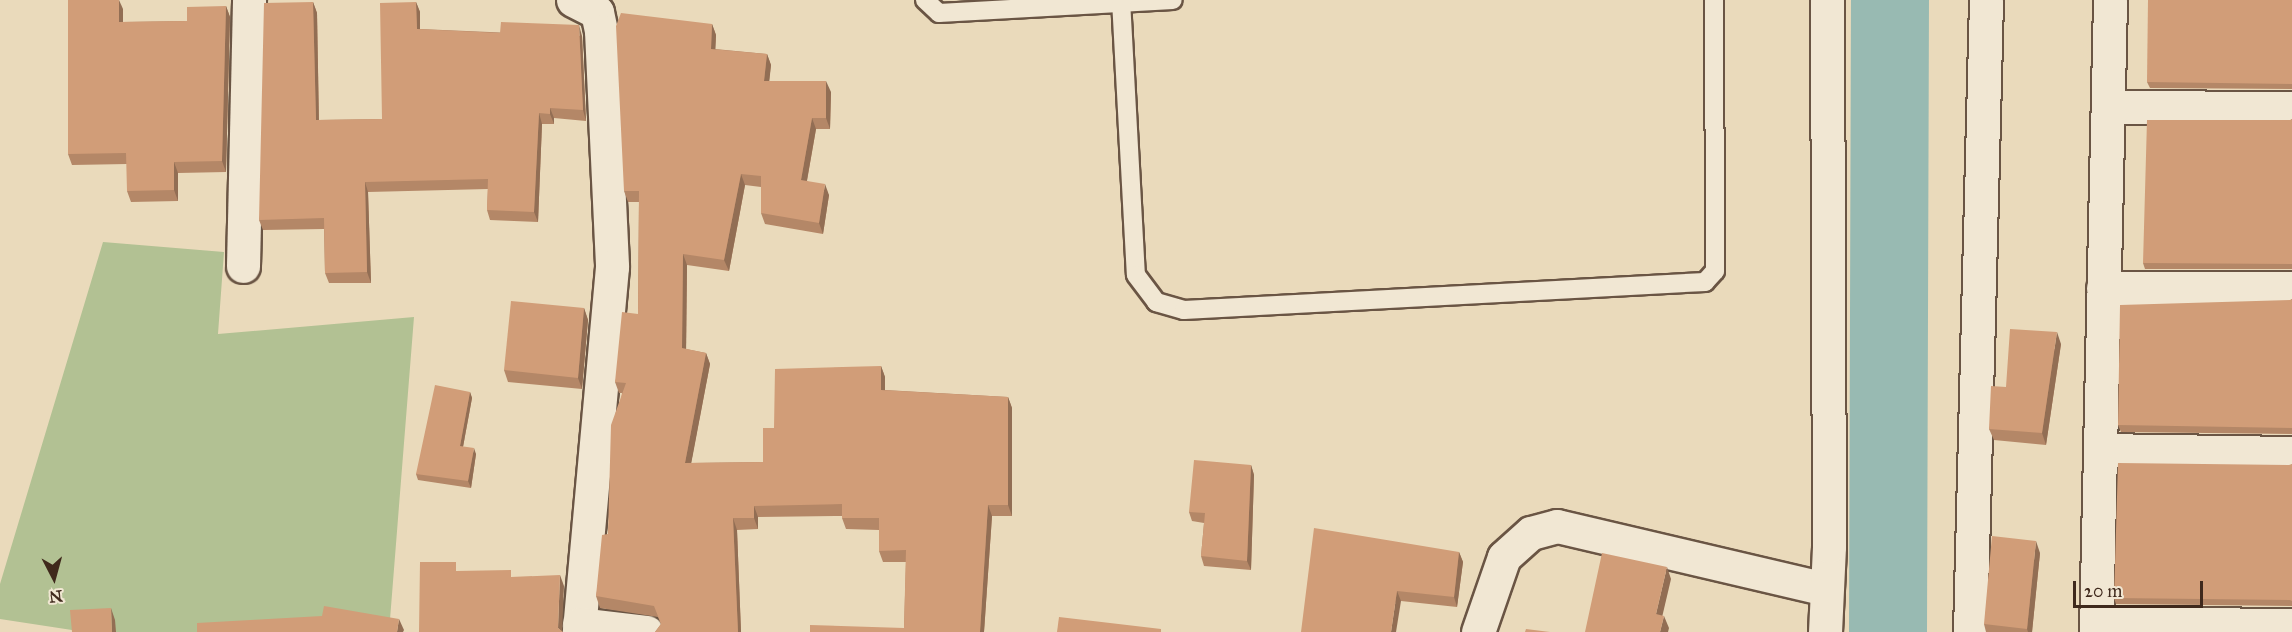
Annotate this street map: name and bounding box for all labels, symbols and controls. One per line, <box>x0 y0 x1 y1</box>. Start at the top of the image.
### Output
north arrow <box>24 548 84 608</box>
scale bar <box>2076 569 2206 607</box>
text: 20 m <box>2084 580 2122 602</box>
text: N <box>48 586 64 607</box>

